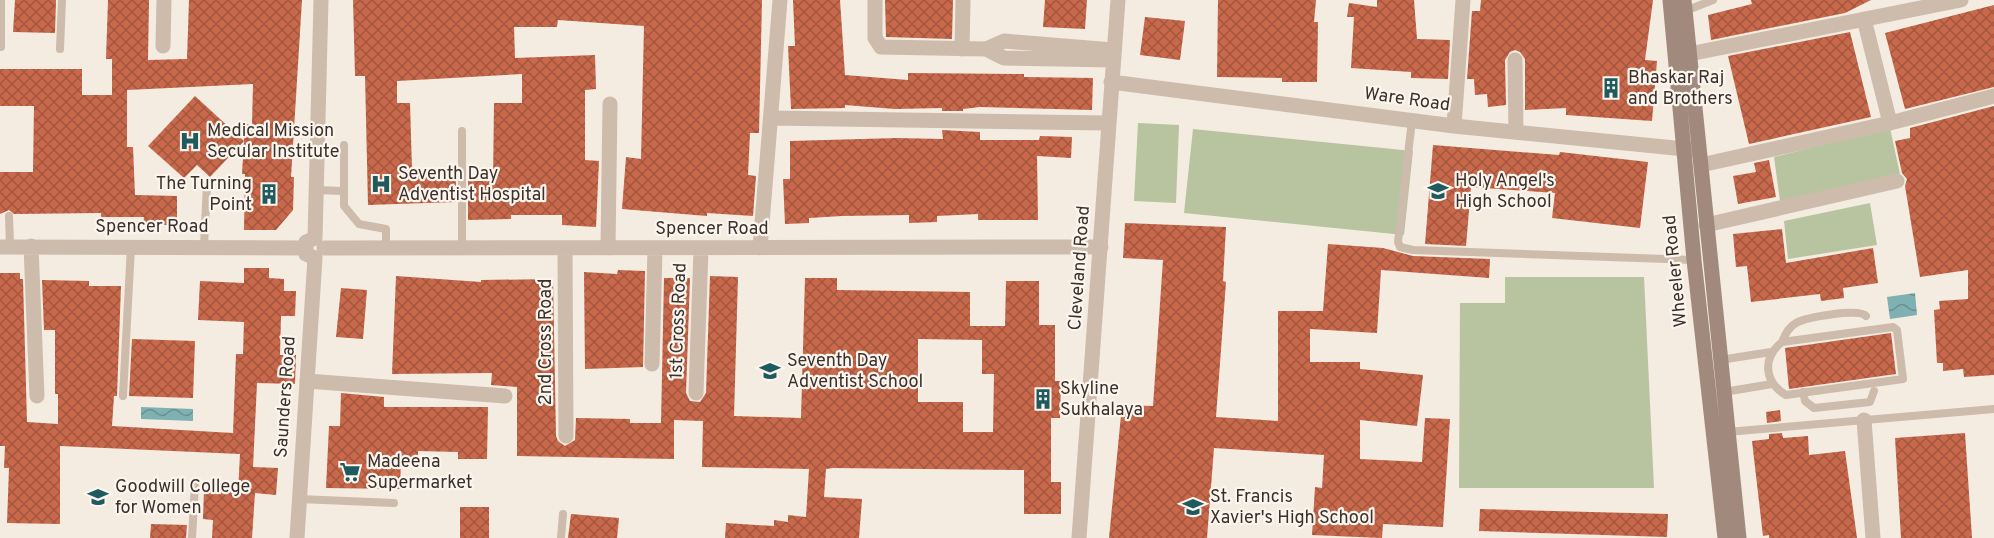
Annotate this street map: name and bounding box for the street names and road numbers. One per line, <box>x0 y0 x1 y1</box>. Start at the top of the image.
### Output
street label: Ware Road <box>1363 83 1451 117</box>
street label: Cleveland Road <box>1064 205 1096 331</box>
street label: Wheeler Road <box>1659 214 1693 328</box>
street label: Spencer Road <box>95 216 209 239</box>
street label: Spencer Road <box>655 218 769 241</box>
street label: 1st Cross Road <box>665 262 693 380</box>
street label: 2nd Cross Road <box>535 279 558 405</box>
street label: Saunders Road <box>270 335 302 459</box>

